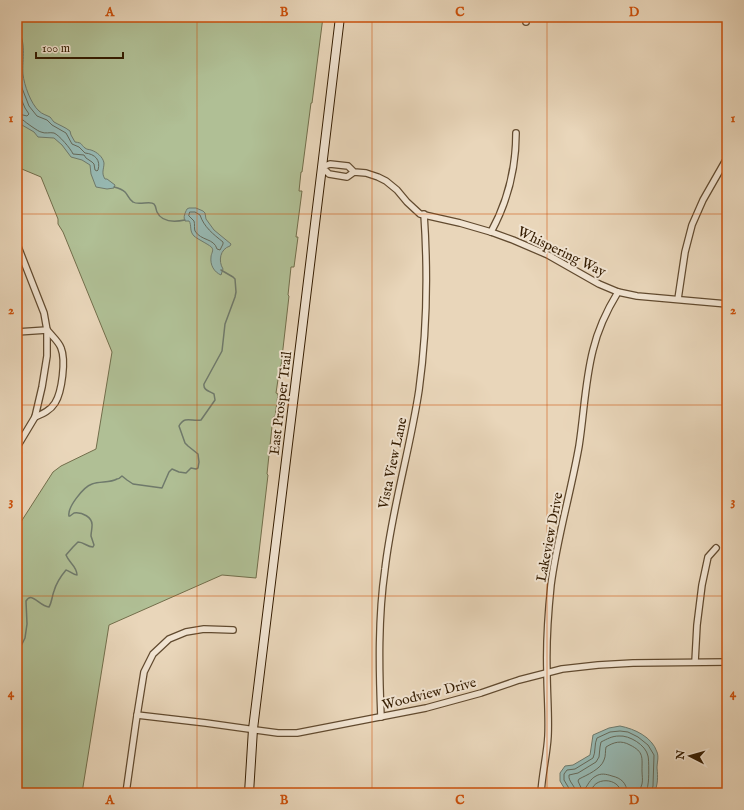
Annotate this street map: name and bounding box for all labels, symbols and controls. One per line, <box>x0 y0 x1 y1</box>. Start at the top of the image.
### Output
text: A <box>105 4 116 21</box>
text: B <box>280 4 289 21</box>
text: C <box>455 4 465 21</box>
text: D <box>629 4 640 21</box>
scale bar <box>36 34 123 60</box>
text: 100 m <box>42 41 70 56</box>
text: 1 <box>9 110 14 127</box>
text: 1 <box>731 110 736 127</box>
street label: Whispering Way <box>514 223 609 281</box>
text: 2 <box>8 302 14 319</box>
text: 2 <box>730 302 736 319</box>
street label: East Prosper Trail <box>266 350 296 456</box>
street label: Vista View Lane <box>374 415 412 512</box>
street label: Lakeview Drive <box>532 490 568 584</box>
text: 3 <box>9 493 14 510</box>
text: 3 <box>731 493 736 510</box>
street label: Woodview Drive <box>380 673 479 714</box>
text: 4 <box>8 685 15 702</box>
text: 4 <box>730 685 737 702</box>
north arrow <box>670 736 710 776</box>
text: N <box>673 749 689 762</box>
text: A <box>105 792 116 809</box>
text: B <box>280 792 289 809</box>
text: C <box>455 792 465 809</box>
text: D <box>629 792 640 809</box>

